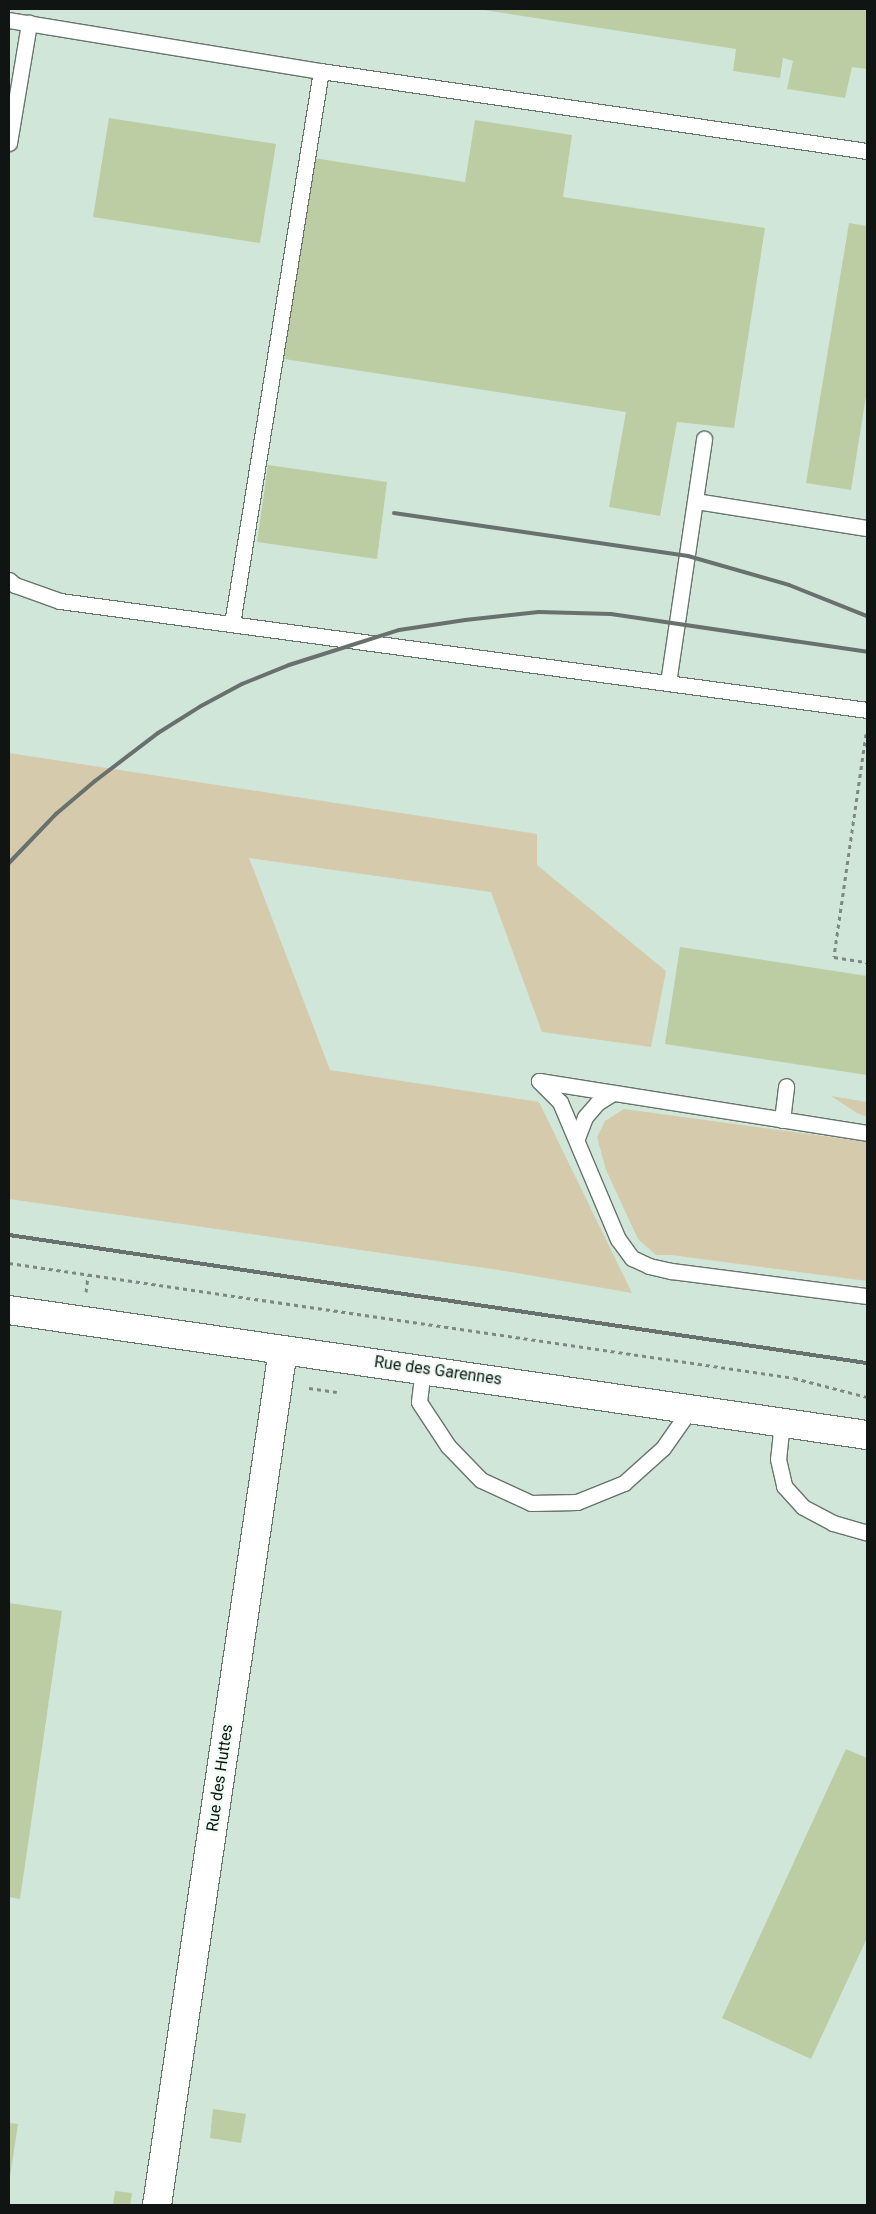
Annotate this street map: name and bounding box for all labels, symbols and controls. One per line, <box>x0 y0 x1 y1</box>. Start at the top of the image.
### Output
street label: Rue des Garennes <box>373 1353 503 1389</box>
street label: Rue des Huttes <box>203 1723 237 1833</box>

